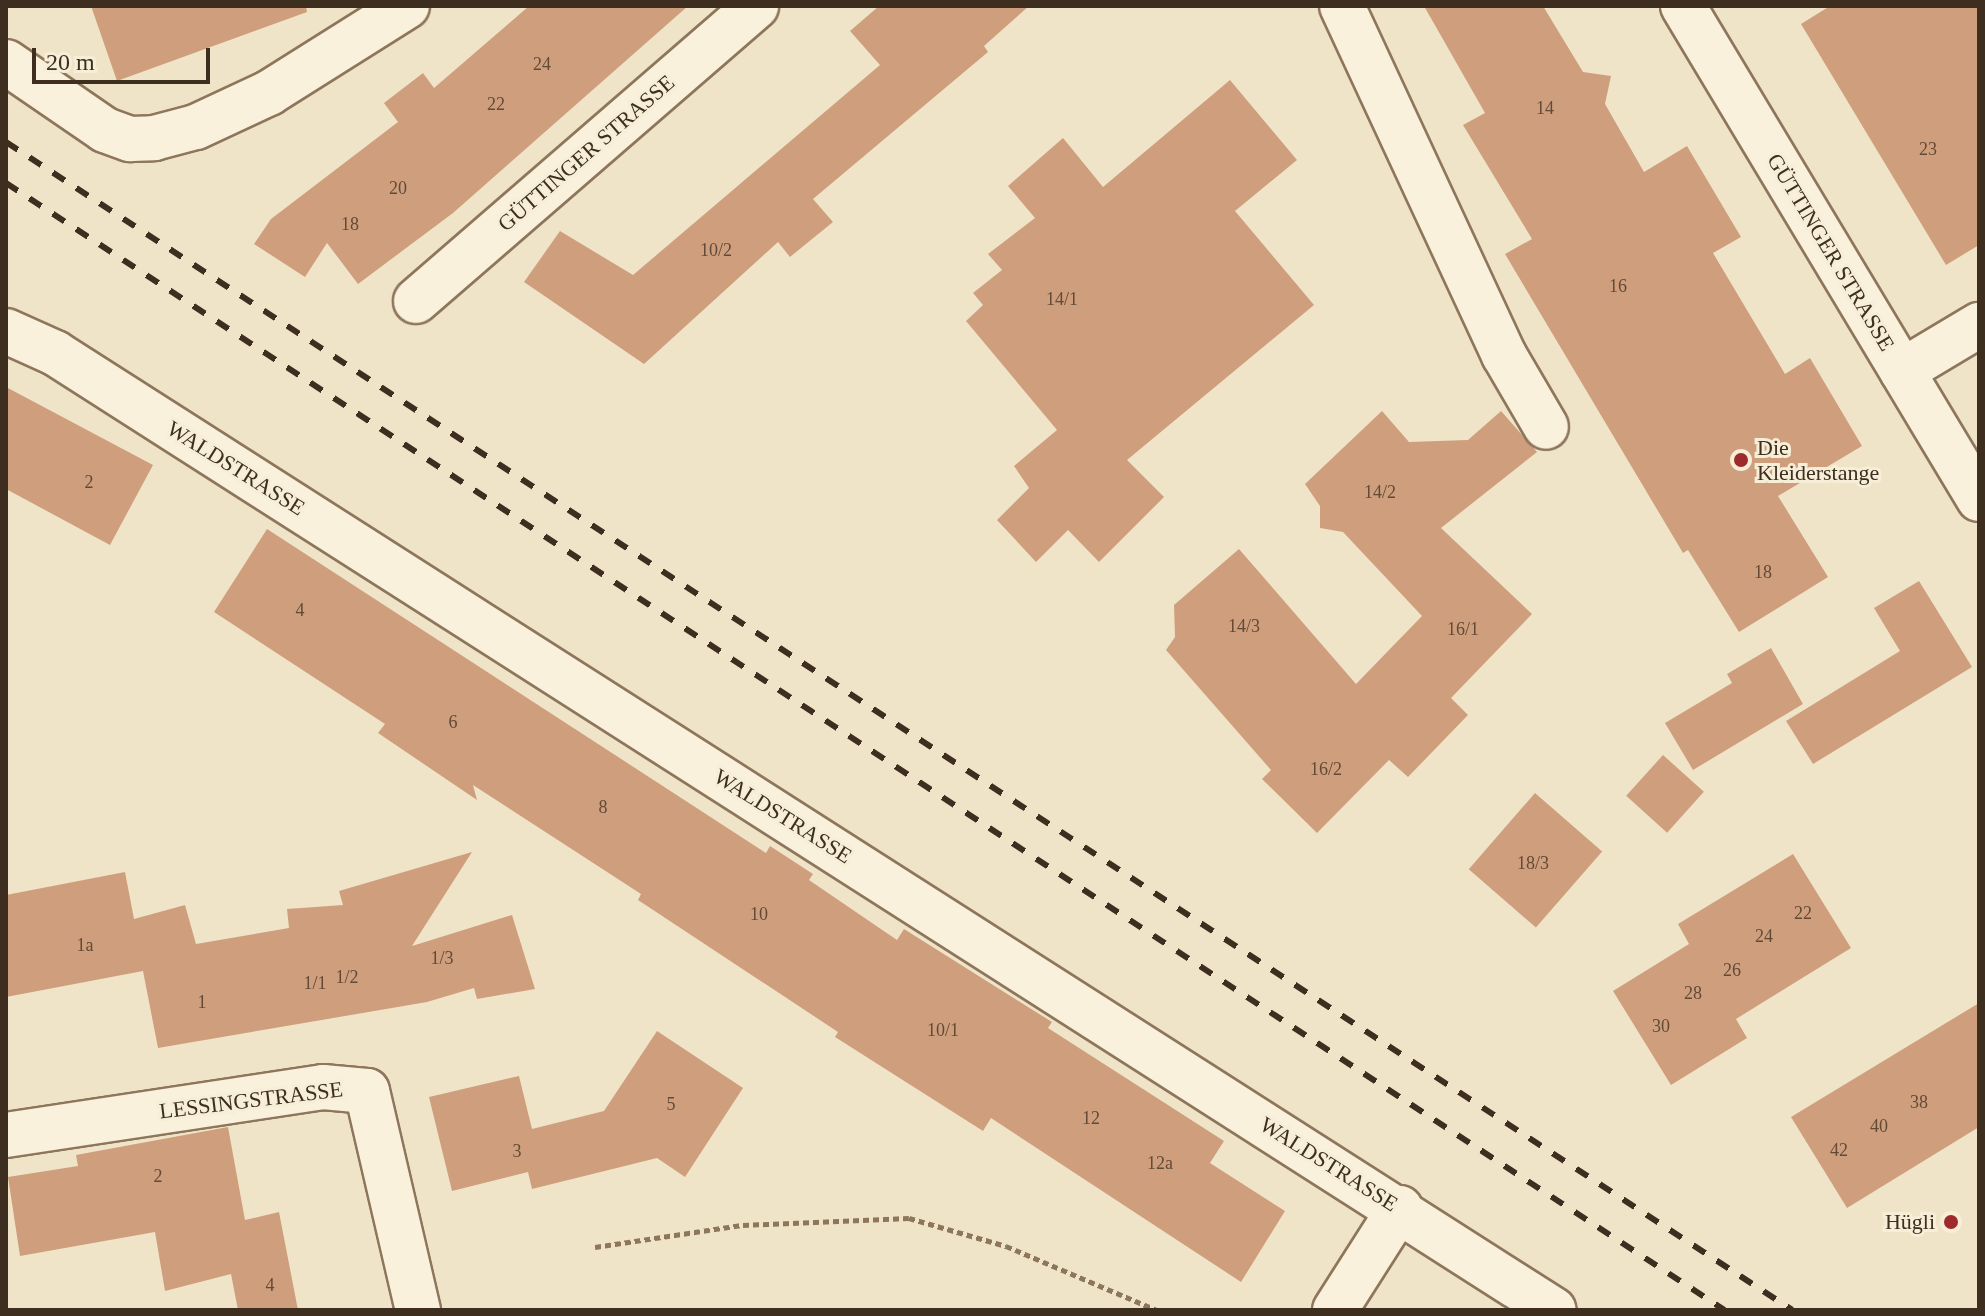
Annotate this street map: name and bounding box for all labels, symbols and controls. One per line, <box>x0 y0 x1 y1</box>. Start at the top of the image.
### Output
scale bar <box>36 32 214 82</box>
text: 20 m <box>46 49 95 75</box>
house number: 24 <box>533 53 551 75</box>
street label: GÜTTINGER STRASSE <box>492 69 680 237</box>
house number: 22 <box>487 93 505 115</box>
house number: 14 <box>1536 97 1554 119</box>
house number: 23 <box>1919 138 1937 160</box>
street label: GÜTTINGER STRASSE <box>1762 149 1900 355</box>
house number: 20 <box>389 177 407 199</box>
house number: 18 <box>341 213 359 235</box>
house number: 10/2 <box>700 239 732 261</box>
house number: 16 <box>1609 275 1627 297</box>
house number: 14/1 <box>1046 288 1078 310</box>
street label: WALDSTRASSE <box>162 415 310 521</box>
place label: Die Kleiderstange <box>1757 434 1879 486</box>
marker: Die Kleiderstange <box>1732 451 1750 469</box>
house number: 2 <box>84 471 94 493</box>
house number: 14/2 <box>1364 481 1396 503</box>
house number: 18 <box>1754 561 1772 583</box>
house number: 4 <box>296 599 304 621</box>
house number: 14/3 <box>1228 615 1260 637</box>
house number: 16/1 <box>1447 618 1479 640</box>
house number: 6 <box>448 711 458 733</box>
house number: 16/2 <box>1310 758 1342 780</box>
street label: WALDSTRASSE <box>709 763 857 869</box>
house number: 8 <box>598 796 608 818</box>
house number: 18/3 <box>1517 852 1549 874</box>
house number: 22 <box>1794 902 1812 924</box>
house number: 10 <box>750 903 768 925</box>
house number: 24 <box>1755 925 1773 947</box>
house number: 1a <box>77 934 93 956</box>
house number: 1/3 <box>430 947 454 969</box>
house number: 26 <box>1723 959 1741 981</box>
house number: 1/2 <box>335 966 359 988</box>
house number: 1/1 <box>303 972 327 994</box>
house number: 28 <box>1684 982 1702 1004</box>
house number: 1 <box>198 991 206 1013</box>
house number: 30 <box>1652 1015 1670 1037</box>
house number: 10/1 <box>927 1019 959 1041</box>
street label: LESSINGSTRASSE <box>158 1076 344 1124</box>
house number: 38 <box>1910 1091 1928 1113</box>
house number: 5 <box>666 1093 676 1115</box>
house number: 12 <box>1082 1107 1100 1129</box>
street label: WALDSTRASSE <box>1255 1111 1403 1217</box>
house number: 40 <box>1870 1115 1888 1137</box>
house number: 42 <box>1830 1139 1848 1161</box>
house number: 3 <box>512 1140 522 1162</box>
house number: 12a <box>1147 1152 1173 1174</box>
house number: 2 <box>154 1165 162 1187</box>
place label: Hügli <box>1885 1209 1935 1235</box>
marker: Hügli <box>1942 1213 1960 1231</box>
house number: 4 <box>266 1274 274 1296</box>

